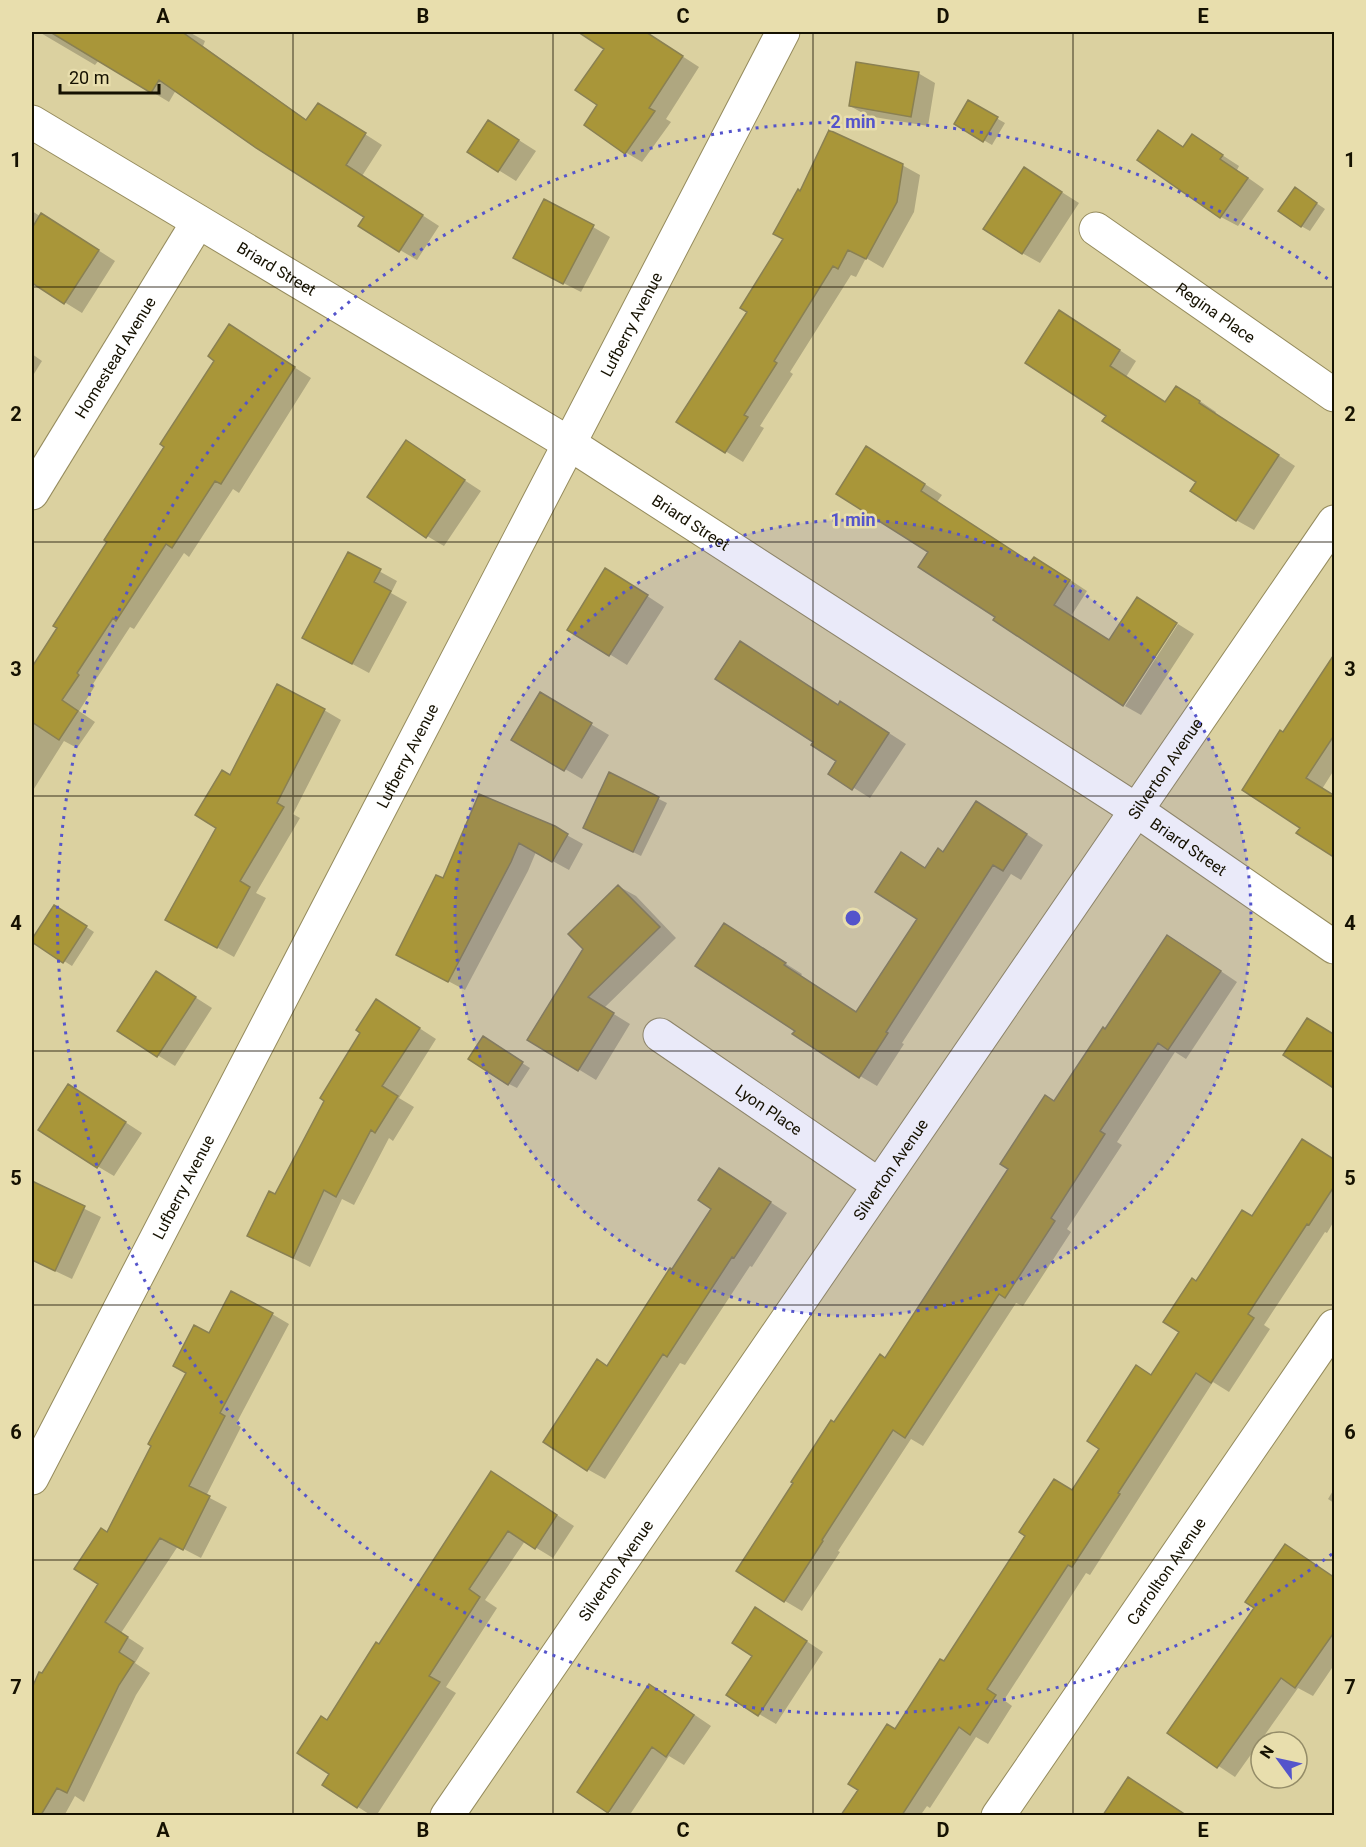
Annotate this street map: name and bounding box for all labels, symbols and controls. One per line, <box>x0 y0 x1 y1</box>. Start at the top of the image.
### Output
text: A <box>156 4 170 28</box>
text: B <box>417 4 429 28</box>
text: C <box>676 4 690 28</box>
text: D <box>937 4 950 28</box>
text: E <box>1197 4 1209 28</box>
scale bar <box>60 57 159 95</box>
text: 20 m <box>69 67 109 88</box>
text: 2 min <box>830 111 876 132</box>
text: 1 <box>10 148 22 172</box>
text: 1 <box>1344 148 1356 172</box>
street label: Briard Street <box>234 237 319 299</box>
street label: Lufberry Avenue <box>596 269 666 380</box>
street label: Regina Place <box>1172 278 1259 347</box>
street label: Homestead Avenue <box>71 293 159 422</box>
text: 2 <box>10 402 22 426</box>
text: 2 <box>1344 402 1356 426</box>
street label: Briard Street <box>649 490 733 554</box>
text: 1 min <box>830 509 876 530</box>
text: 3 <box>10 657 22 681</box>
text: 3 <box>1344 657 1356 681</box>
street label: Lufberry Avenue <box>372 700 442 811</box>
street label: Silverton Avenue <box>1124 714 1206 823</box>
street label: Briard Street <box>1147 813 1230 879</box>
centre of rings <box>843 908 863 928</box>
text: 4 <box>10 911 22 935</box>
text: 4 <box>1344 911 1356 935</box>
street label: Lyon Place <box>732 1080 806 1139</box>
street label: Silverton Avenue <box>849 1115 932 1224</box>
street label: Lufberry Avenue <box>148 1132 218 1242</box>
text: 5 <box>10 1166 22 1190</box>
text: 5 <box>1344 1166 1356 1190</box>
text: 6 <box>10 1420 22 1444</box>
text: 6 <box>1344 1420 1356 1444</box>
street label: Carrollton Avenue <box>1122 1514 1209 1628</box>
street label: Silverton Avenue <box>574 1516 657 1624</box>
text: 7 <box>10 1675 22 1699</box>
text: 7 <box>1344 1675 1356 1699</box>
north arrow <box>1249 1730 1309 1790</box>
text: N <box>1256 1742 1278 1762</box>
text: A <box>156 1818 170 1842</box>
text: B <box>417 1818 429 1842</box>
text: C <box>676 1818 690 1842</box>
text: D <box>937 1818 950 1842</box>
text: E <box>1197 1818 1209 1842</box>

